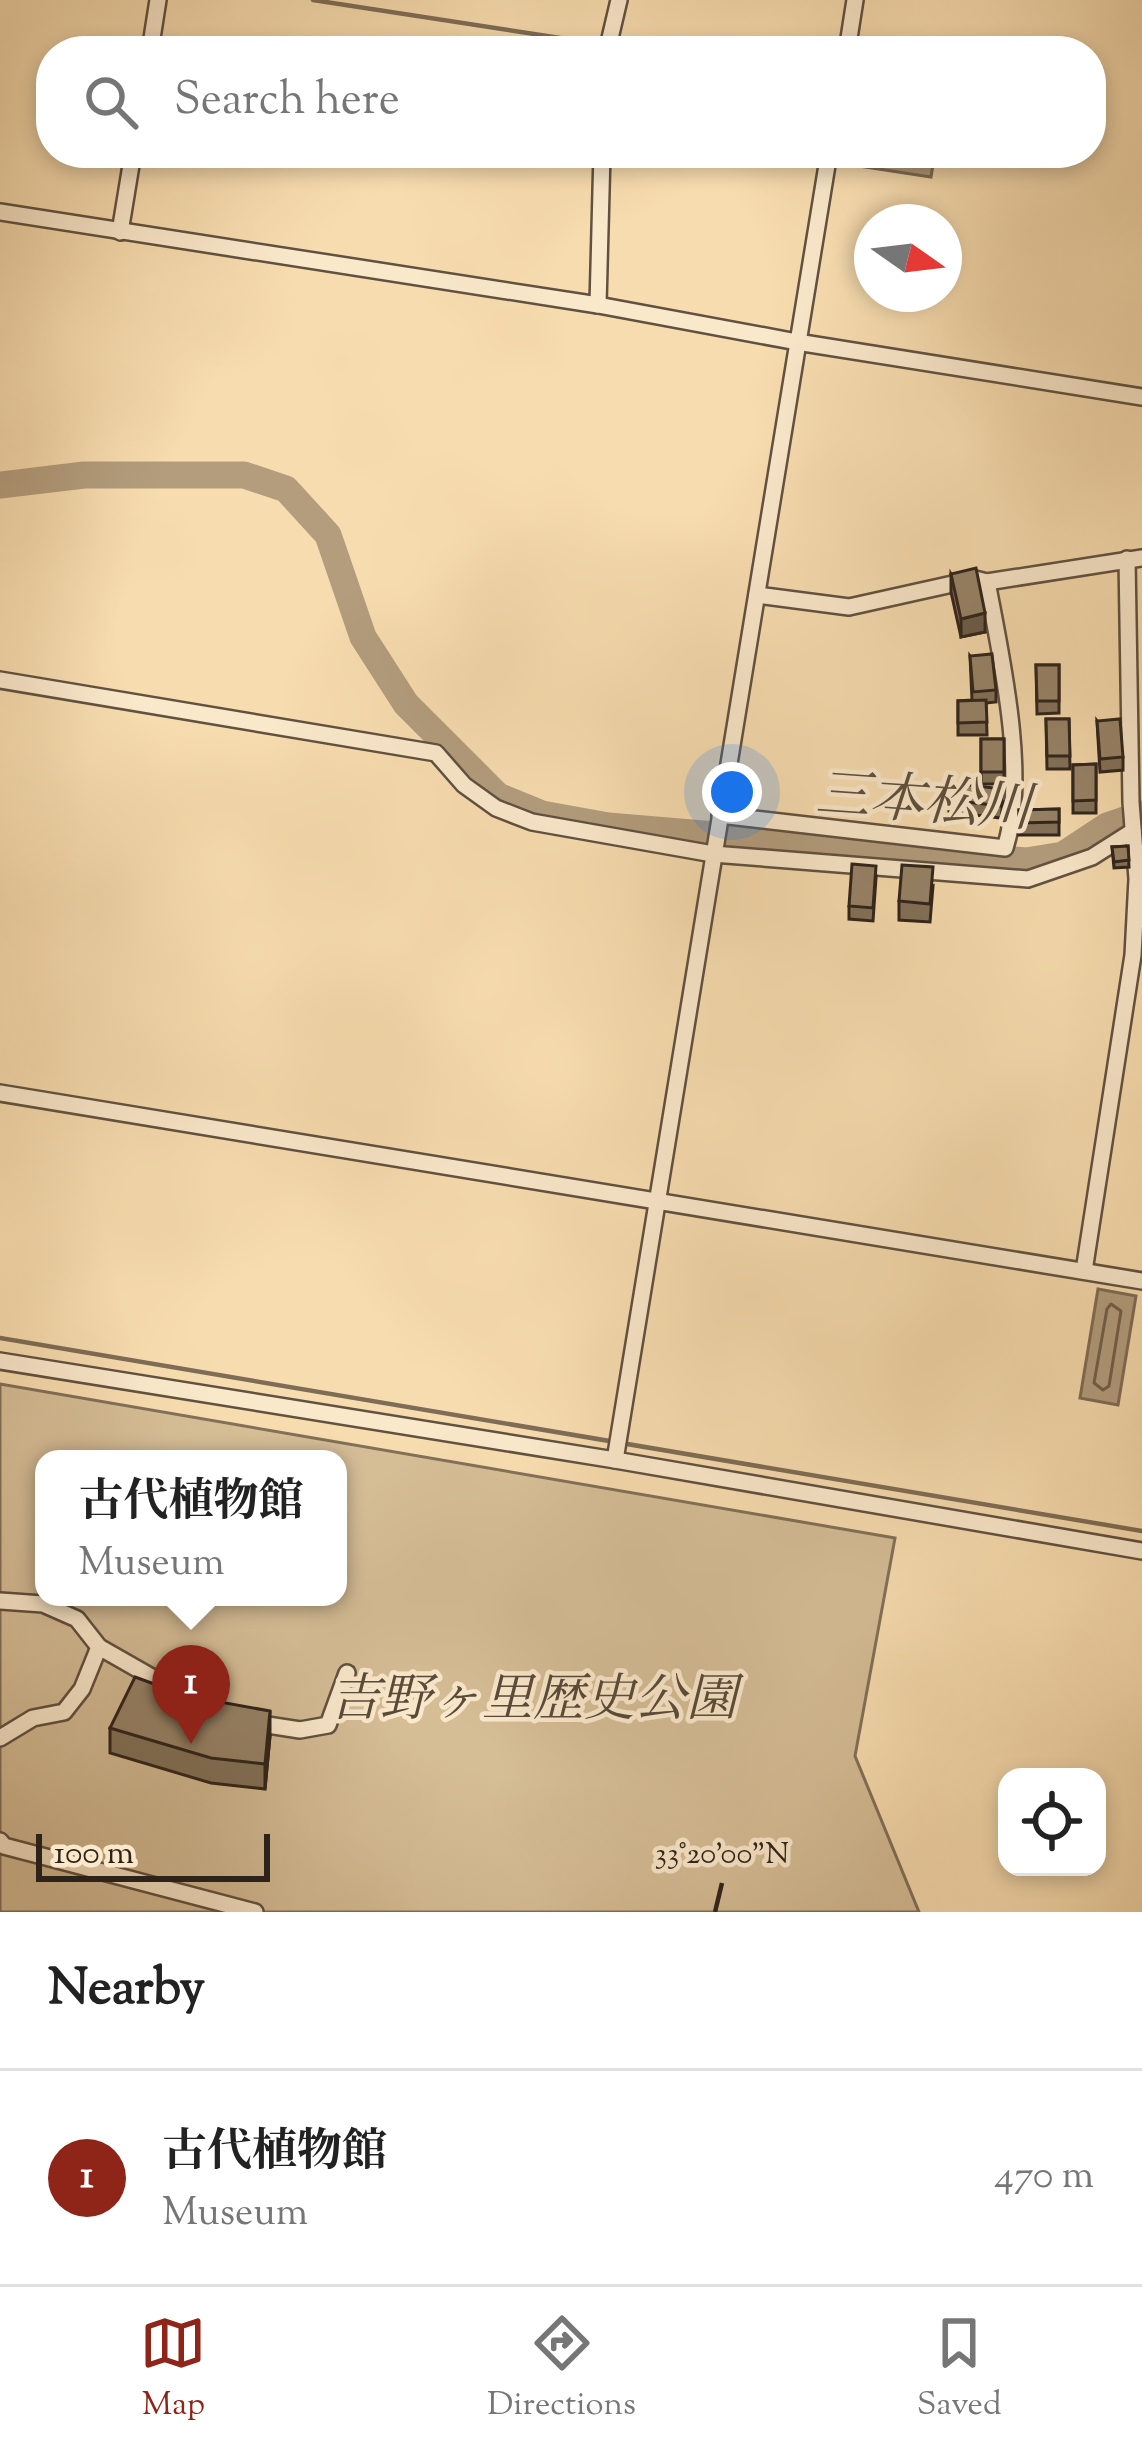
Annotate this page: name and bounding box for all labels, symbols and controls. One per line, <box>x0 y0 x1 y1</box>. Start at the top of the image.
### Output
search box <box>36 36 1106 168</box>
icon: search <box>78 69 144 135</box>
text: Search here <box>174 70 400 135</box>
north arrow <box>854 204 962 312</box>
water label: 三本松川 <box>813 759 1039 852</box>
your location <box>702 762 762 822</box>
popup <box>35 1450 347 1606</box>
text: 古代植物館 <box>78 1472 304 1537</box>
text: Museum <box>78 1537 224 1593</box>
pin: 1 <box>152 1645 230 1744</box>
park label: 吉野ヶ里歴史公園 <box>329 1666 744 1739</box>
map controls <box>998 1768 1106 1876</box>
button: locate <box>998 1768 1106 1876</box>
scale bar <box>36 1828 270 1881</box>
text: 100 m <box>54 1831 134 1879</box>
text: 33°20'00"N <box>655 1834 789 1877</box>
text: Nearby <box>48 1954 205 2027</box>
text: 古代植物館 <box>162 2122 387 2187</box>
text: 1 <box>80 2150 94 2206</box>
text: 470 m <box>994 2150 1094 2206</box>
text: Museum <box>162 2187 308 2243</box>
tab: Map <box>140 2310 206 2430</box>
tab: Directions <box>487 2310 636 2430</box>
tab: Saved <box>917 2310 1002 2430</box>

